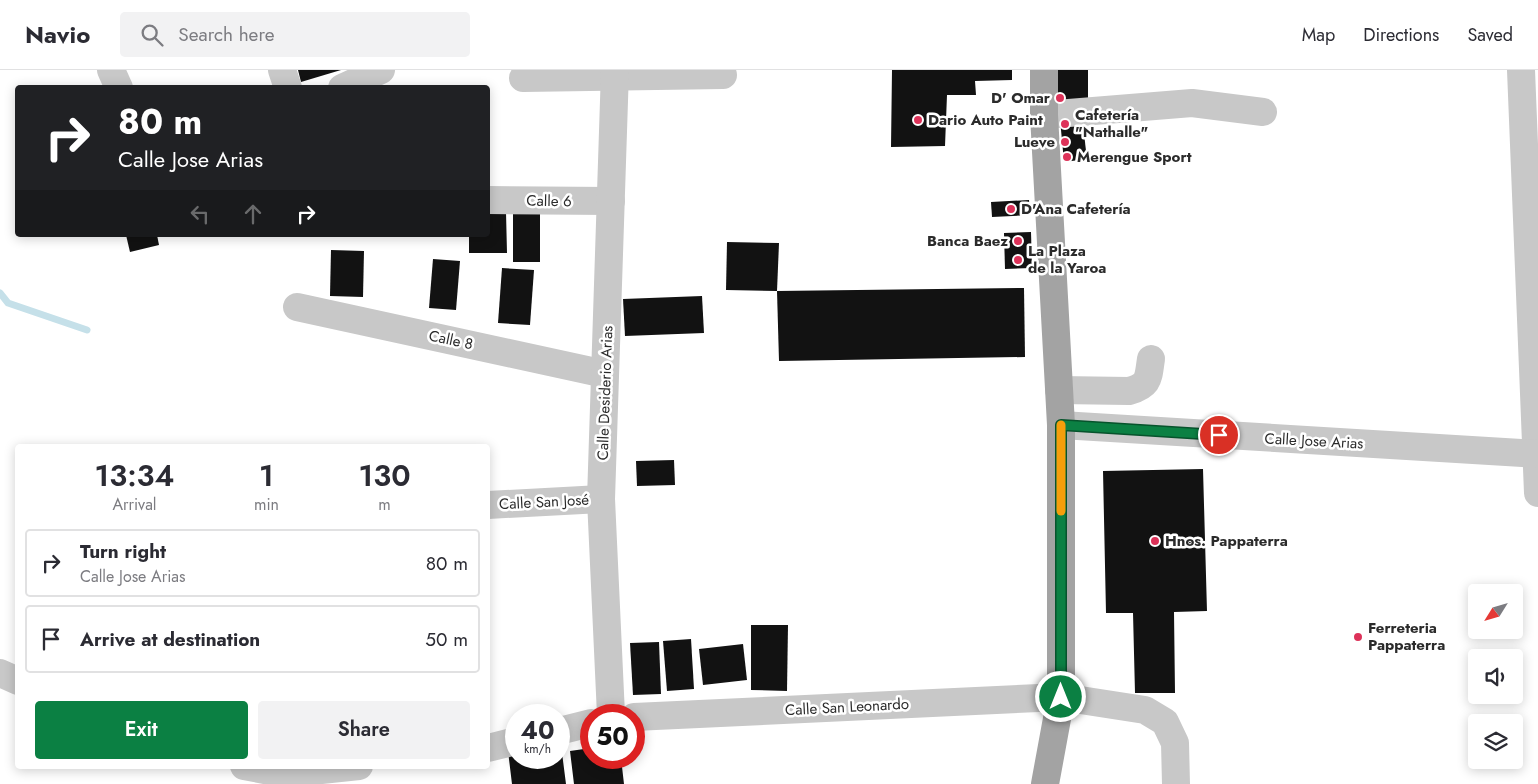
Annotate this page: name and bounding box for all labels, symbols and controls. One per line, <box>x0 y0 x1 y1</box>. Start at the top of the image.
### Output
search box <box>120 12 470 57</box>
text: Navio <box>25 17 90 52</box>
icon: search <box>138 21 166 49</box>
text: Search here <box>178 21 274 48</box>
text: Map <box>1302 22 1335 48</box>
text: Directions <box>1363 22 1439 48</box>
text: Saved <box>1467 22 1513 48</box>
place label: D' Omar <box>991 87 1051 109</box>
marker: D' Omar <box>1054 92 1066 104</box>
text: 80 m <box>118 97 202 147</box>
place label: Cafetería "Nathalle" <box>1075 104 1148 143</box>
icon: right <box>35 105 100 170</box>
place label: Dario Auto Paint <box>928 109 1043 131</box>
marker: Dario Auto Paint <box>912 114 924 126</box>
marker: Cafetería "Nathalle" <box>1059 118 1071 130</box>
place label: Lueve <box>1014 131 1055 153</box>
marker: Lueve <box>1059 136 1071 148</box>
text: Calle Jose Arias <box>118 143 263 175</box>
place label: Merengue Sport <box>1077 146 1192 168</box>
marker: Merengue Sport <box>1061 151 1073 163</box>
street label: Calle 6 <box>526 190 572 212</box>
place label: D'Ana Cafetería <box>1021 198 1131 220</box>
icon: left <box>186 200 214 228</box>
icon: ahead <box>239 200 267 228</box>
icon: right <box>292 200 320 228</box>
marker: D'Ana Cafetería <box>1005 203 1017 215</box>
place label: Banca Baez <box>927 230 1008 252</box>
marker: Banca Baez <box>1012 235 1024 247</box>
place label: La Plaza de la Yaroa <box>1028 240 1106 279</box>
marker: La Plaza de la Yaroa <box>1012 254 1024 266</box>
street label: Calle 8 <box>427 325 475 355</box>
street label: Calle Desiderio Arias <box>592 325 618 461</box>
pin <box>1198 414 1240 456</box>
icon: arrive <box>1205 421 1233 449</box>
street label: Calle Jose Arias <box>1264 427 1364 455</box>
text: 13:34 <box>95 454 174 497</box>
text: 1 <box>259 454 274 497</box>
text: 130 <box>359 454 410 497</box>
street label: Calle San José <box>498 489 590 515</box>
text: Arrival <box>112 493 157 516</box>
text: min <box>254 493 279 516</box>
text: m <box>378 493 391 516</box>
place label: Hnos. Pappaterra <box>1165 530 1288 552</box>
marker: Hnos. Pappaterra <box>1149 535 1161 547</box>
text: Turn right <box>80 538 166 565</box>
icon: right <box>37 549 65 577</box>
text: 80 m <box>426 550 468 577</box>
text: Calle Jose Arias <box>80 565 185 588</box>
north arrow <box>1468 584 1522 639</box>
map controls <box>1468 584 1523 769</box>
place label: Ferreteria Pappaterra <box>1368 617 1445 656</box>
icon: arrive <box>37 625 65 653</box>
text: Arrive at destination <box>80 626 260 653</box>
text: 50 m <box>425 626 468 653</box>
marker: Ferreteria Pappaterra <box>1352 631 1364 643</box>
button: sound <box>1468 649 1523 704</box>
position arrow <box>1034 670 1086 722</box>
street label: Calle San Leonardo <box>784 693 910 721</box>
button: Exit <box>35 701 248 759</box>
button: Share <box>258 701 470 759</box>
speed limit sign: 50 <box>580 704 645 769</box>
text: 40 <box>520 712 555 748</box>
button: layers <box>1468 714 1523 769</box>
text: km/h <box>524 740 551 758</box>

